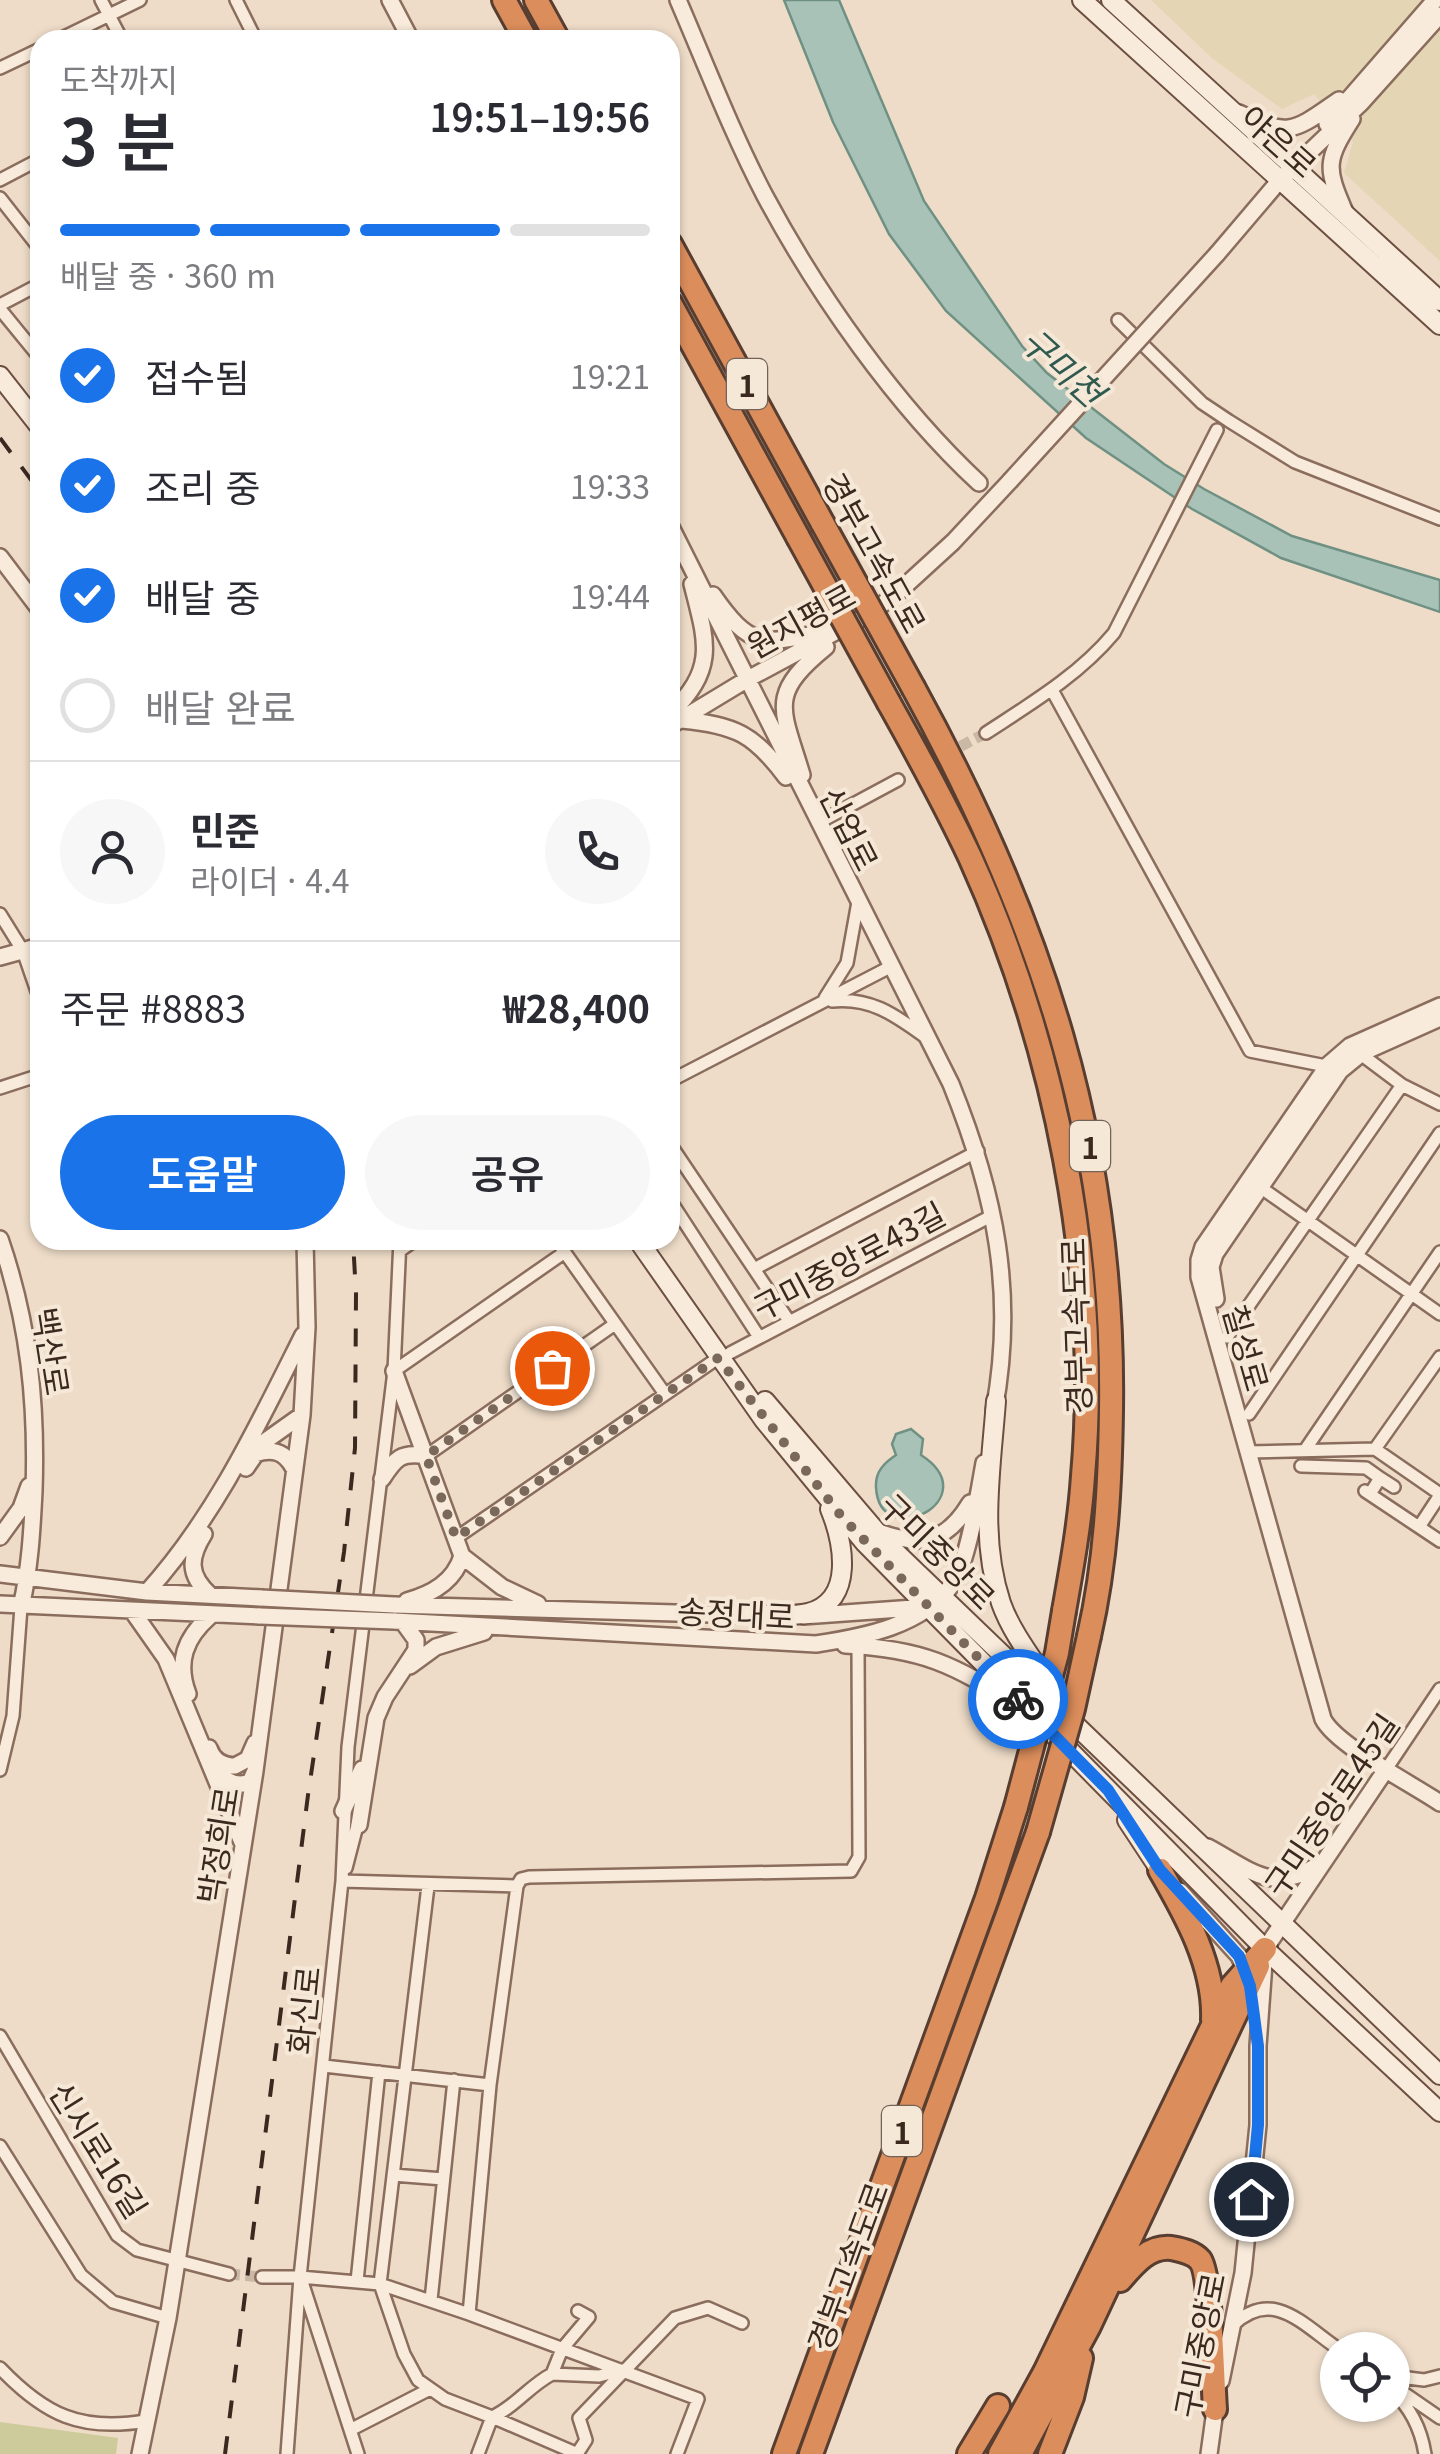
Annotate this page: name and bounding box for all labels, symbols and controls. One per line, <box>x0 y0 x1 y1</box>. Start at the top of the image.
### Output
text: 도착까지 <box>60 55 178 101</box>
text: 19:51–19:56 <box>429 88 650 143</box>
text: 3 분 <box>60 91 176 185</box>
street label: 야은로 <box>1232 93 1328 187</box>
text: 배달 중 · 360 m <box>60 251 276 297</box>
water label: 구미천 <box>1011 314 1120 419</box>
icon: check <box>60 348 115 403</box>
text: 접수됨 <box>145 348 250 403</box>
text: 19:21 <box>570 352 650 398</box>
road number: 1 <box>727 359 767 409</box>
icon: check <box>60 458 115 513</box>
text: 조리 중 <box>145 458 261 513</box>
text: 19:33 <box>570 462 650 508</box>
street label: 경부고속도로 <box>813 464 939 640</box>
icon: check <box>60 568 115 623</box>
text: 배달 중 <box>145 568 261 623</box>
street label: 원지평로 <box>737 570 863 668</box>
text: 19:44 <box>570 572 650 618</box>
text: 배달 완료 <box>145 678 295 733</box>
street label: 산업로 <box>810 778 892 878</box>
button: person <box>60 799 165 904</box>
button: phone <box>545 799 650 904</box>
text: 민준 <box>190 801 260 856</box>
text: 라이더 · 4.4 <box>190 856 350 902</box>
text: 주문 #8883 <box>60 979 246 1034</box>
text: ₩28,400 <box>503 979 650 1034</box>
button: 도움말 <box>60 1115 345 1230</box>
button: 공유 <box>365 1115 650 1230</box>
road number: 1 <box>1070 1121 1110 1171</box>
street label: 구미중앙로43길 <box>744 1189 952 1329</box>
street label: 경부고속도로 <box>1048 1237 1100 1415</box>
street label: 칠성로 <box>1214 1298 1282 1396</box>
street label: 백산로 <box>23 1304 83 1398</box>
pin <box>510 1326 595 1411</box>
icon: bag <box>525 1341 580 1396</box>
street label: 구미중앙로 <box>871 1482 1007 1618</box>
street label: 송정대로 <box>676 1586 796 1638</box>
courier <box>968 1649 1068 1749</box>
icon: bike <box>991 1672 1046 1727</box>
street label: 구미중앙로45길 <box>1252 1703 1408 1905</box>
street label: 박정희로 <box>184 1783 248 1907</box>
street label: 화신로 <box>275 1964 329 2056</box>
street label: 신시로16길 <box>40 2072 160 2226</box>
road number: 1 <box>882 2106 922 2156</box>
pin <box>1209 2157 1294 2242</box>
icon: home <box>1224 2172 1279 2227</box>
street label: 경부고속도로 <box>794 2175 898 2357</box>
street label: 구미중앙로 <box>1161 2268 1235 2422</box>
map controls <box>1320 2332 1410 2422</box>
button: locate <box>1320 2332 1410 2422</box>

